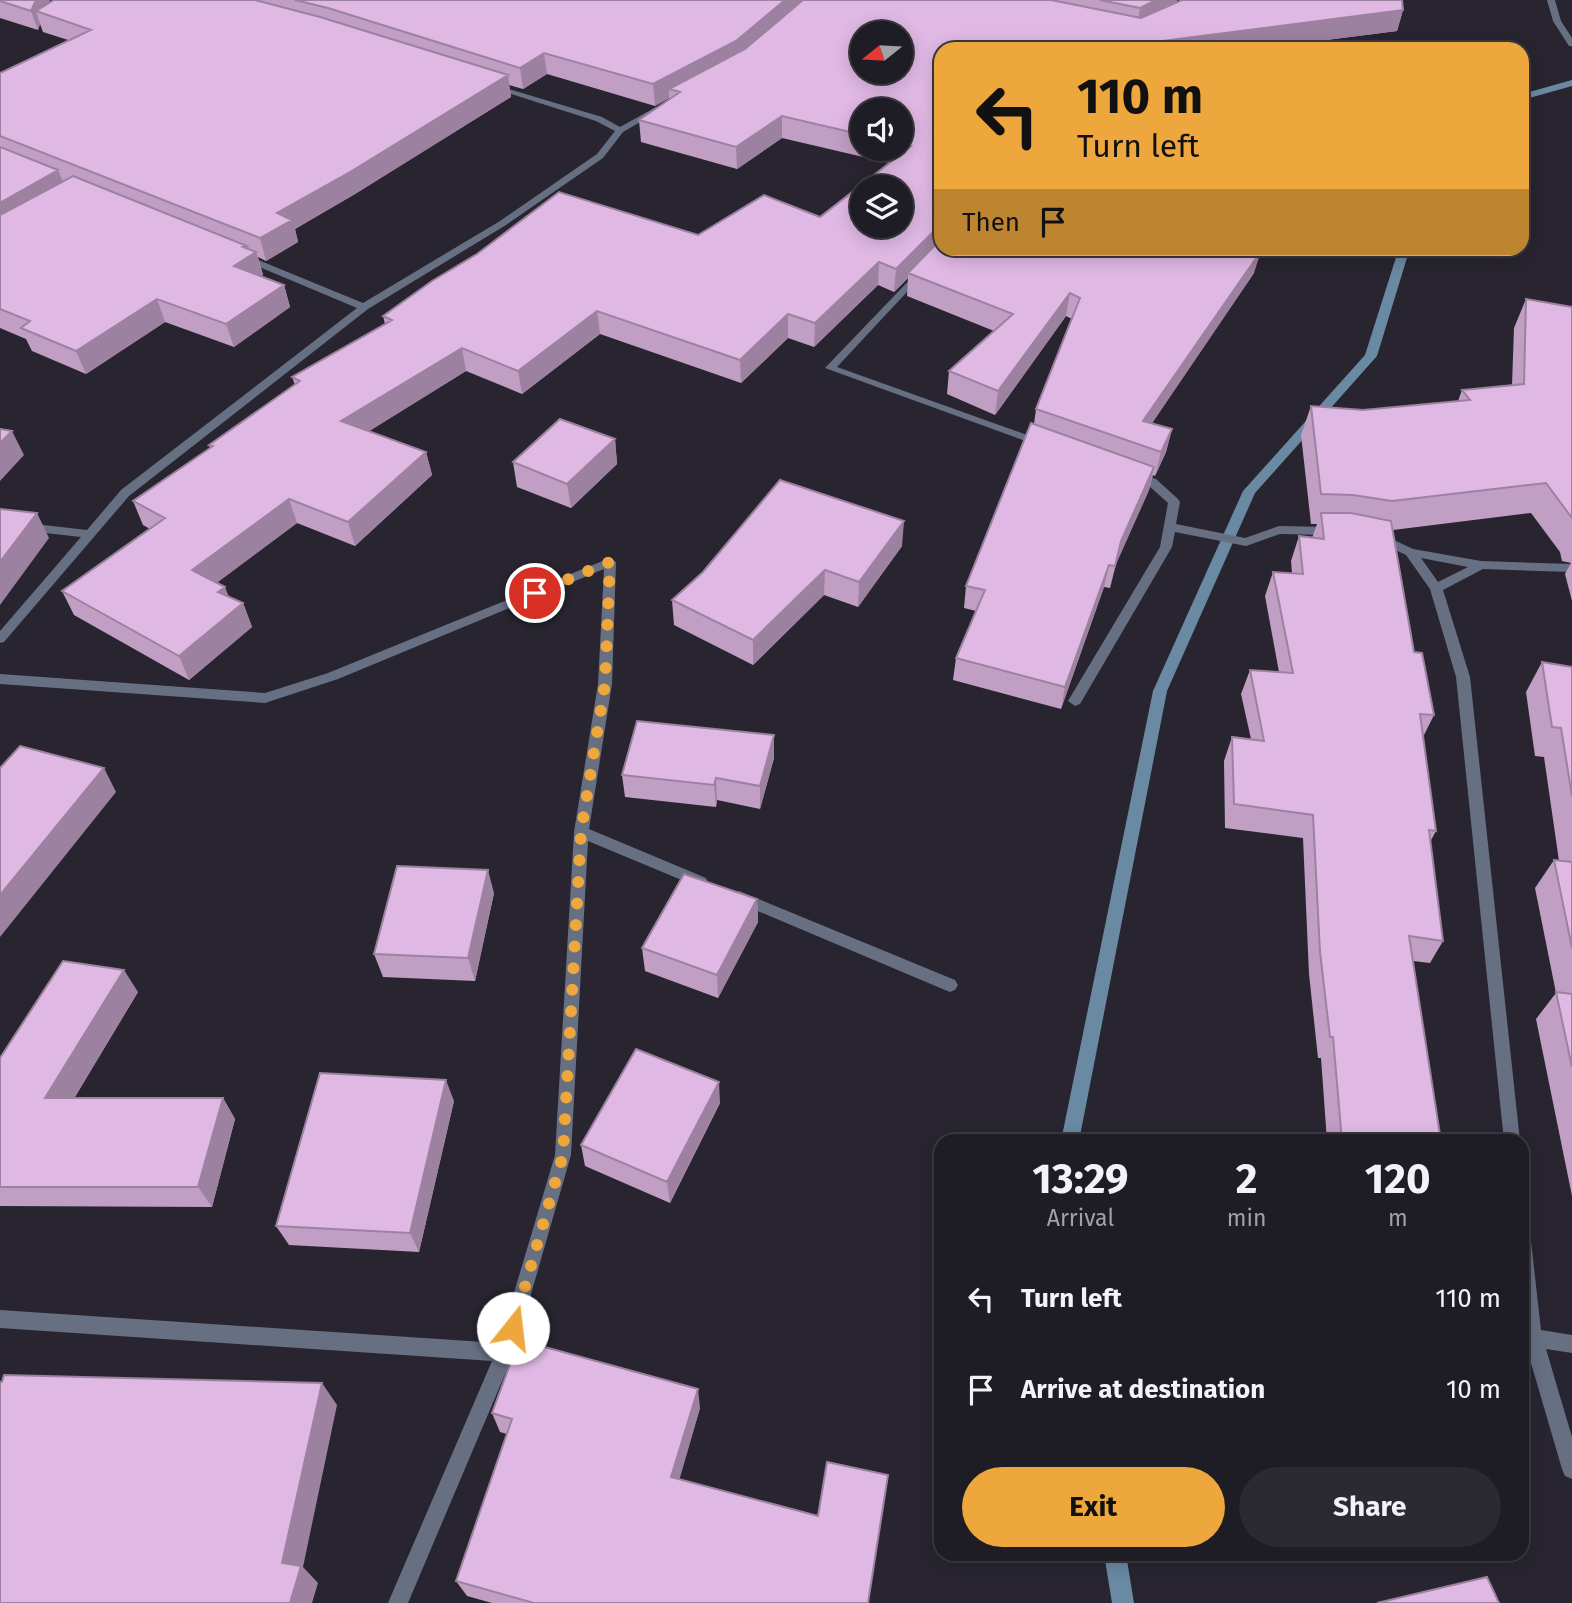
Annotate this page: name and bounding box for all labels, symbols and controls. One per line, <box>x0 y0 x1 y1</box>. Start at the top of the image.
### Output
north arrow <box>850 21 914 84</box>
map controls <box>850 21 913 238</box>
text: 110 m <box>1077 67 1203 126</box>
icon: left <box>962 70 1053 161</box>
button: sound <box>850 98 913 161</box>
text: Turn left <box>1077 127 1199 165</box>
button: layers <box>850 175 913 238</box>
icon: arrive <box>1034 203 1072 241</box>
text: Then <box>962 207 1020 238</box>
pin <box>505 563 565 623</box>
icon: arrive <box>516 574 554 612</box>
text: 13:29 <box>1032 1154 1129 1204</box>
text: 2 <box>1236 1154 1258 1204</box>
text: 120 <box>1365 1154 1431 1204</box>
text: Arrival <box>1047 1204 1114 1232</box>
text: min <box>1227 1204 1267 1232</box>
text: m <box>1388 1204 1408 1232</box>
icon: left <box>962 1280 1000 1318</box>
text: Turn left <box>1021 1283 1122 1314</box>
text: 110 m <box>1435 1283 1501 1314</box>
position arrow <box>476 1291 550 1365</box>
icon: arrive <box>962 1371 1000 1409</box>
text: Arrive at destination <box>1021 1374 1265 1405</box>
text: 10 m <box>1446 1374 1501 1405</box>
button: Exit <box>962 1467 1225 1547</box>
button: Share <box>1239 1467 1501 1547</box>

